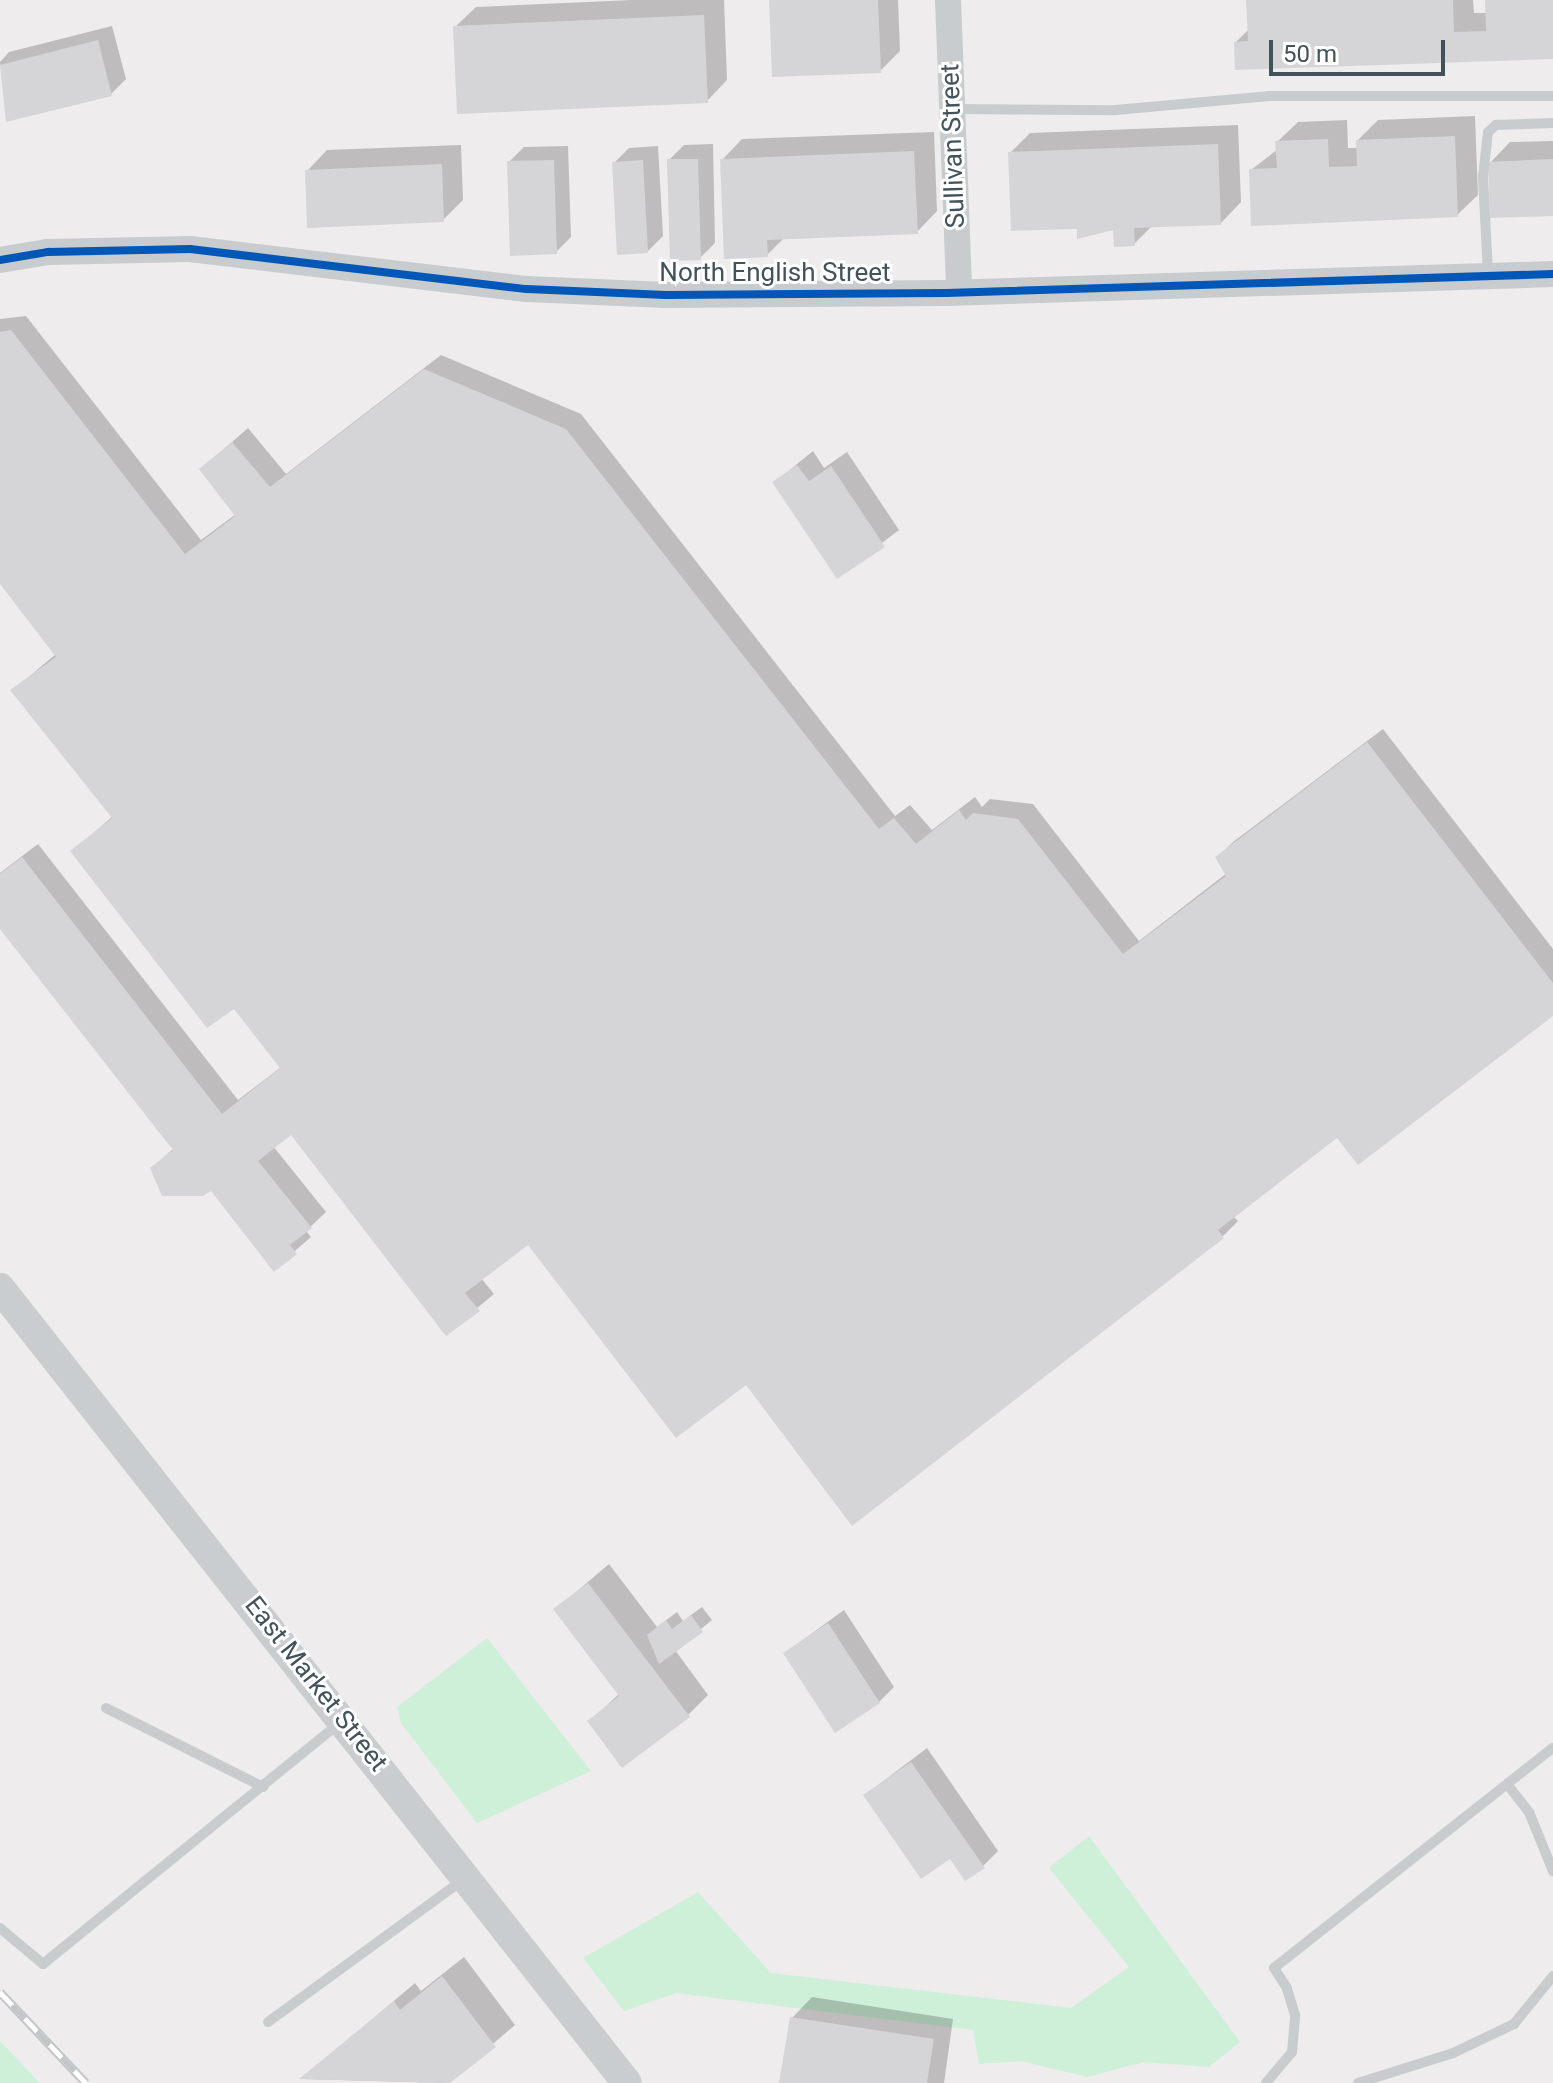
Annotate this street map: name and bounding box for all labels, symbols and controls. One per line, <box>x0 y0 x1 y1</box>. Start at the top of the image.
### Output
scale bar <box>1273 24 1449 74</box>
text: 50 m <box>1283 40 1337 68</box>
street label: Sullivan Street <box>935 63 971 229</box>
street label: North English Street <box>659 257 891 289</box>
street label: East Market Street <box>238 1590 394 1778</box>

